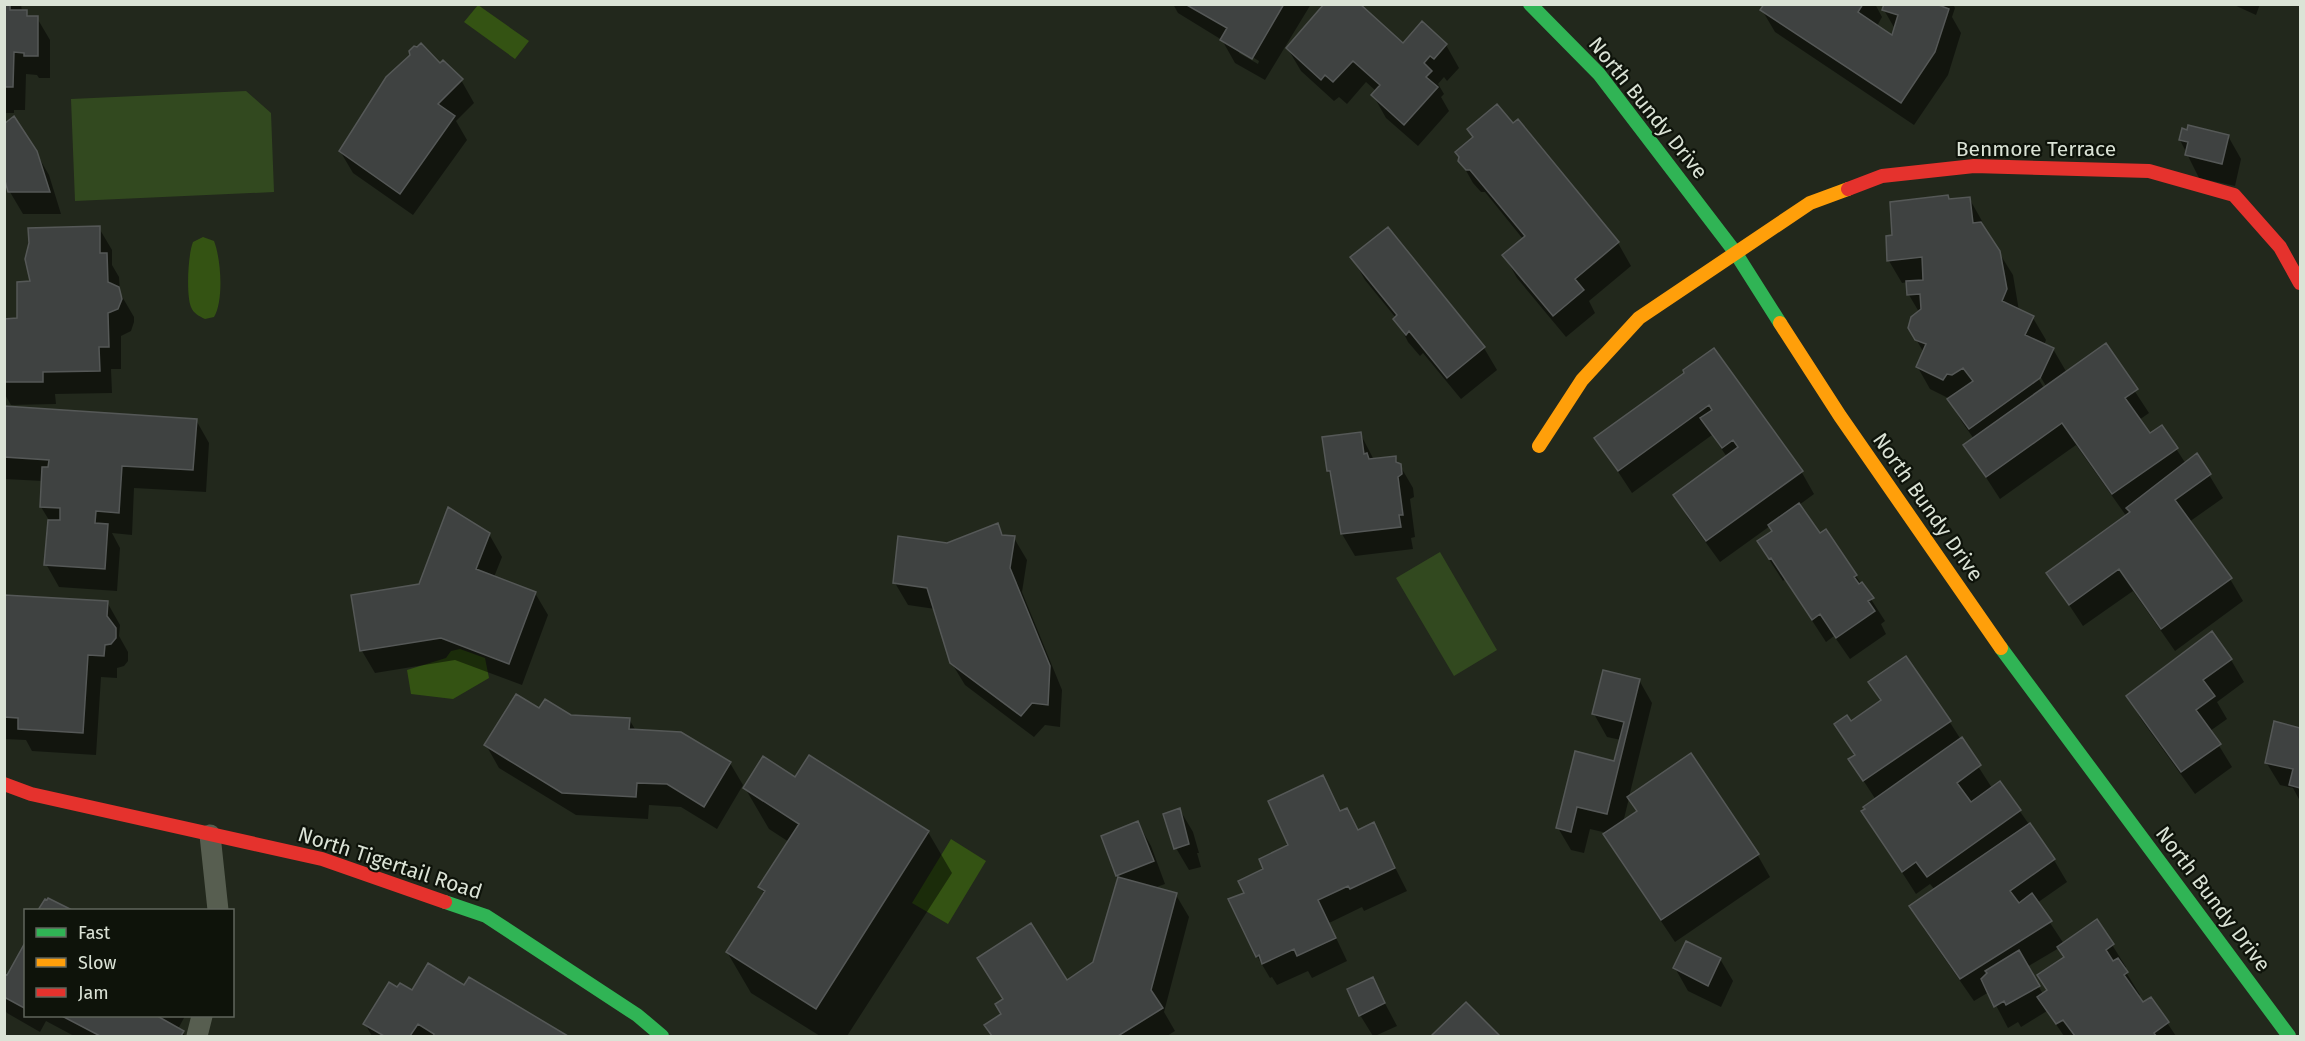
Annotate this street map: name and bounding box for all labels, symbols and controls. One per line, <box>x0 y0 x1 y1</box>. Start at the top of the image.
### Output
street label: North Bundy Drive <box>1583 32 1713 184</box>
street label: Benmore Terrace <box>1956 136 2116 162</box>
street label: North Bundy Drive <box>1867 428 1989 586</box>
street label: North Tigertail Road <box>295 821 485 905</box>
street label: North Bundy Drive <box>2150 821 2276 977</box>
legend <box>24 909 234 1017</box>
text: Fast <box>78 922 111 944</box>
text: Slow <box>78 952 117 974</box>
text: Jam <box>78 982 109 1004</box>

